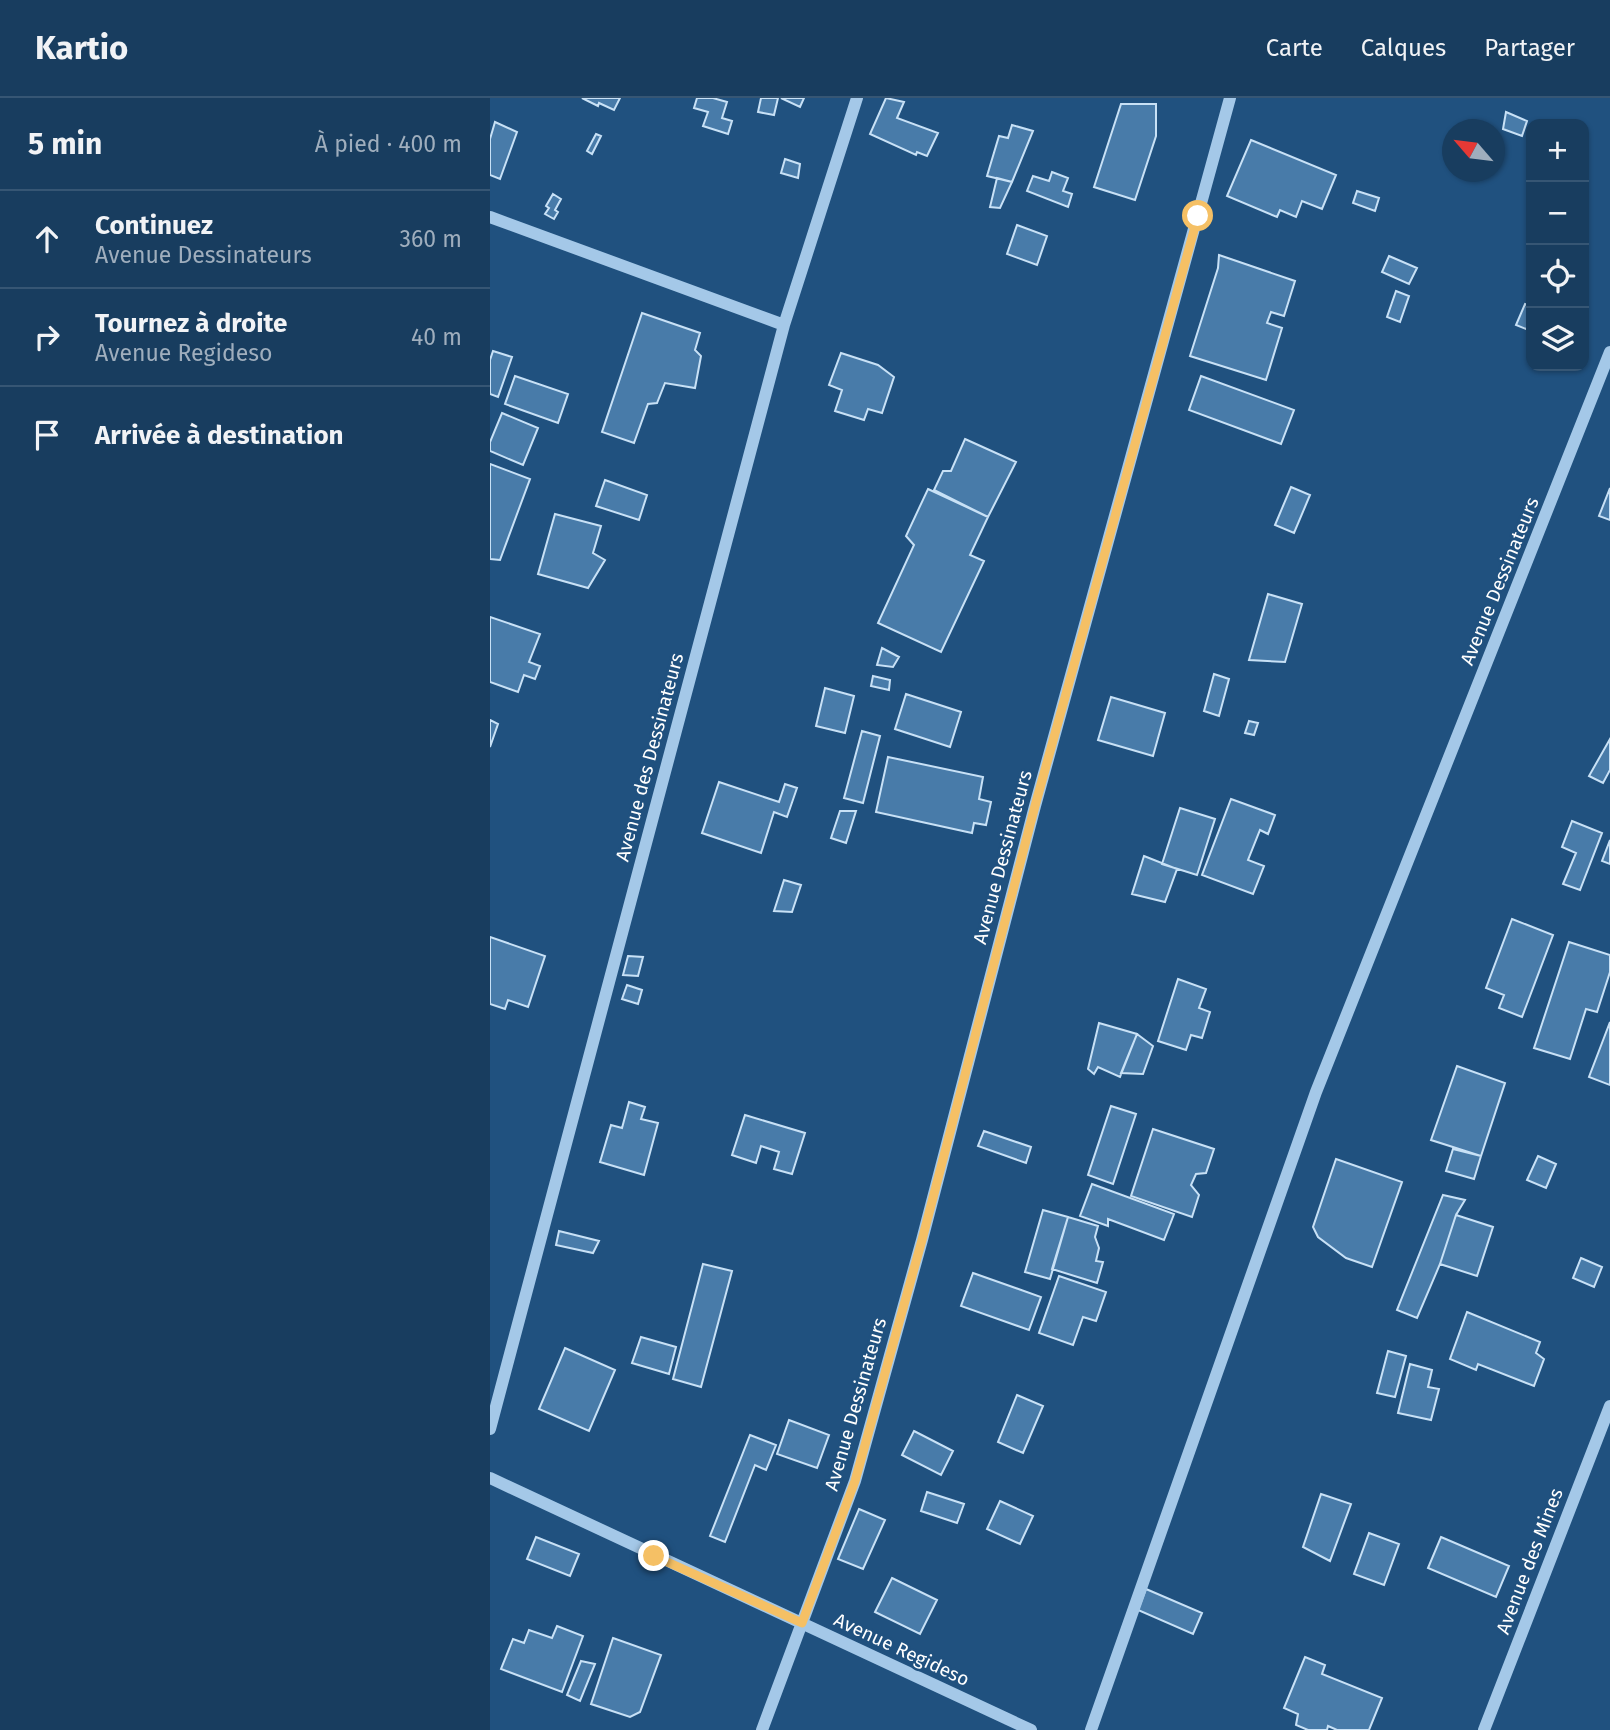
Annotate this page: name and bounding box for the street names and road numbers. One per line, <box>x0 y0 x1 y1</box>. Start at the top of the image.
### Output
street label: Avenue Dessinateurs <box>1455 494 1544 668</box>
street label: Avenue des Dessinateurs <box>611 650 688 864</box>
street label: Avenue Dessinateurs <box>968 768 1037 947</box>
street label: Avenue Dessinateurs <box>820 1315 891 1493</box>
street label: Avenue des Mines <box>1491 1485 1568 1637</box>
street label: Avenue Regideso <box>830 1608 973 1691</box>

